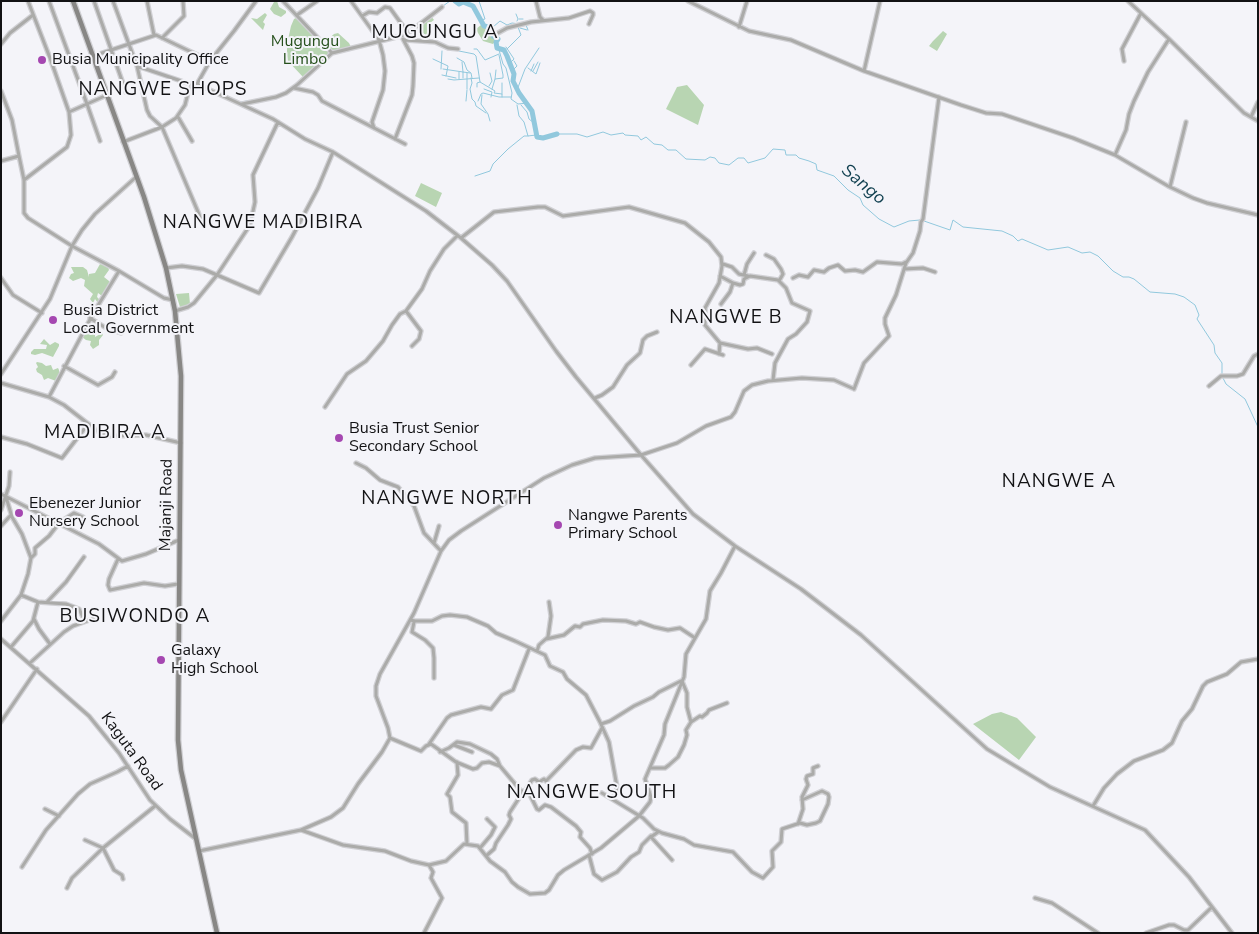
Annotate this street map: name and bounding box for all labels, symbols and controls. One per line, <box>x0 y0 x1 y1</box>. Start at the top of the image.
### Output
district label: MUGUNGU A <box>370 22 500 44</box>
park label: Mugungu Limbo <box>271 32 339 70</box>
place label: Busia Municipality Office <box>52 50 229 70</box>
marker: Busia Municipality Office <box>36 54 48 66</box>
district label: NANGWE SHOPS <box>77 79 249 101</box>
water label: Sango <box>836 160 890 210</box>
district label: NANGWE MADIBIRA <box>161 212 365 234</box>
place label: Busia District Local Government <box>63 301 194 339</box>
district label: NANGWE B <box>668 307 784 329</box>
marker: Busia District Local Government <box>47 314 59 326</box>
place label: Busia Trust Senior Secondary School <box>349 419 479 457</box>
district label: MADIBIRA A <box>43 422 167 444</box>
marker: Busia Trust Senior Secondary School <box>333 432 345 444</box>
street label: Majanji Road <box>157 459 177 551</box>
district label: NANGWE A <box>1001 471 1117 493</box>
district label: NANGWE NORTH <box>360 488 534 510</box>
place label: Ebenezer Junior Nursery School <box>29 494 141 532</box>
place label: Nangwe Parents Primary School <box>568 506 687 544</box>
marker: Ebenezer Junior Nursery School <box>13 507 25 519</box>
marker: Nangwe Parents Primary School <box>552 519 564 531</box>
district label: BUSIWONDO A <box>58 606 212 628</box>
place label: Galaxy High School <box>171 641 258 679</box>
marker: Galaxy High School <box>155 654 167 666</box>
street label: Kaguta Road <box>96 709 166 795</box>
district label: NANGWE SOUTH <box>505 782 679 804</box>

